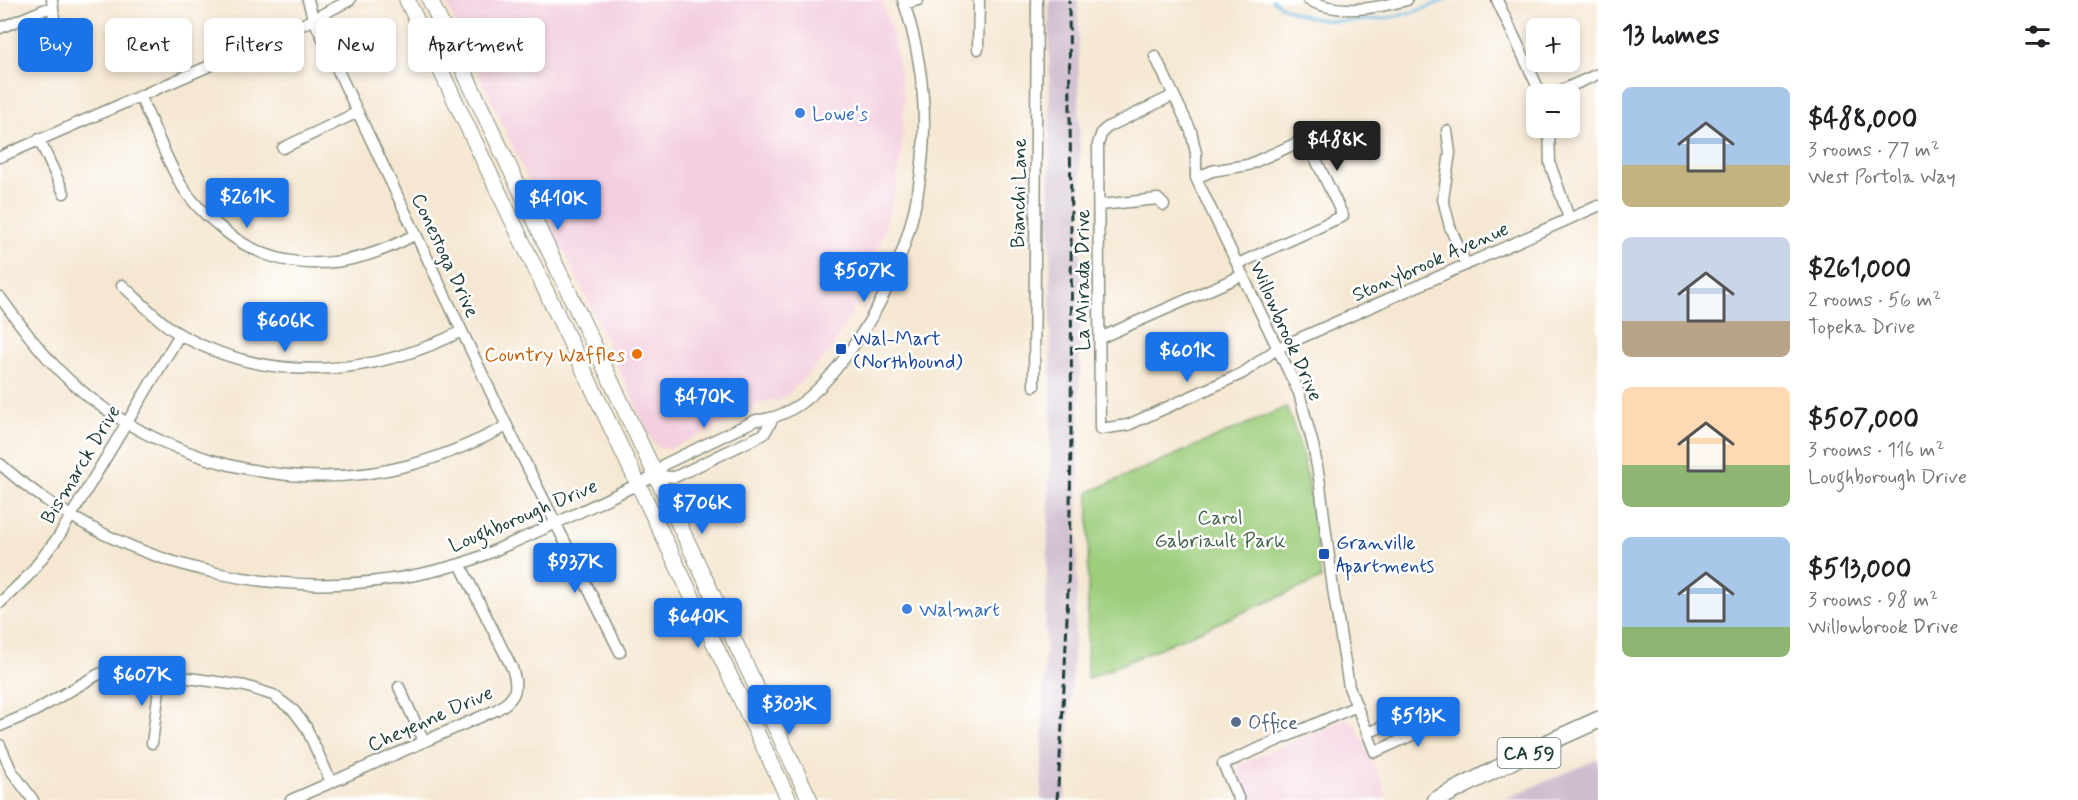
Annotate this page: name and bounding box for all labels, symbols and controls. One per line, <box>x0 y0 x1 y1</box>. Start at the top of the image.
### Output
chip: Buy <box>18 18 93 72</box>
chip: Rent <box>105 18 192 72</box>
chip: Filters <box>204 18 304 72</box>
chip: New <box>316 18 396 72</box>
chip: Apartment <box>408 18 545 72</box>
map controls <box>1526 18 1580 138</box>
button: + <box>1526 18 1580 72</box>
text: 13 homes <box>1622 19 1720 53</box>
icon: filters <box>2021 20 2054 53</box>
button: − <box>1526 84 1580 138</box>
place label: Lowe's <box>812 101 868 128</box>
text: $488,000 <box>1808 103 1917 137</box>
marker: Lowe's <box>793 106 807 120</box>
icon: home <box>1670 111 1742 183</box>
pin: $488K <box>1295 121 1379 172</box>
text: $488K <box>1307 127 1367 154</box>
text: 3 rooms · 77 m² <box>1808 137 1940 164</box>
street label: Bianchi Lane <box>1005 138 1034 248</box>
text: West Portola Way <box>1808 164 1956 191</box>
pin: $261K <box>205 178 289 229</box>
pin: $410K <box>516 180 600 231</box>
text: $261K <box>220 184 274 211</box>
text: $410K <box>529 186 587 213</box>
street label: Conestoga Drive <box>404 189 485 322</box>
street label: La Mirada Drive <box>1070 209 1097 351</box>
street label: Stonybrook Avenue <box>1348 216 1513 309</box>
pin: $507K <box>822 252 906 303</box>
text: $261,000 <box>1808 253 1911 287</box>
street label: Willowbrook Drive <box>1243 257 1329 406</box>
text: $507K <box>834 258 894 285</box>
icon: home <box>1670 261 1742 333</box>
text: 2 rooms · 56 m² <box>1808 287 1941 314</box>
pin: $606K <box>243 302 327 353</box>
text: $606K <box>257 308 313 335</box>
text: Topeka Drive <box>1808 314 1915 341</box>
place label: Wal-Mart (Northbound) <box>853 326 963 376</box>
pin: $601K <box>1145 332 1229 383</box>
text: $601K <box>1159 338 1215 365</box>
place label: Country Waffles <box>484 342 625 369</box>
marker: Wal-Mart (Northbound) <box>834 342 848 356</box>
marker: Country Waffles <box>630 347 644 361</box>
pin: $470K <box>662 378 746 429</box>
text: $470K <box>674 384 734 411</box>
street label: Bismarck Drive <box>35 400 128 529</box>
text: $507,000 <box>1808 403 1919 437</box>
icon: home <box>1670 411 1742 483</box>
text: 3 rooms · 116 m² <box>1808 437 1944 464</box>
text: Loughborough Drive <box>1808 464 1967 491</box>
street label: Loughborough Drive <box>445 473 603 562</box>
pin: $706K <box>660 484 744 535</box>
text: $706K <box>673 490 731 517</box>
park label: Carol Gabriault Park <box>1154 505 1286 555</box>
place label: Granville Apartments <box>1336 530 1434 581</box>
pin: $937K <box>533 543 617 594</box>
marker: Granville Apartments <box>1317 547 1331 561</box>
text: $937K <box>547 549 603 576</box>
text: $513,000 <box>1808 553 1911 587</box>
icon: home <box>1670 561 1742 633</box>
text: 3 rooms · 98 m² <box>1808 587 1938 614</box>
place label: Walmart <box>919 597 1000 624</box>
pin: $640K <box>656 598 740 649</box>
marker: Walmart <box>900 602 914 616</box>
text: $640K <box>668 604 728 631</box>
text: Willowbrook Drive <box>1808 614 1958 641</box>
pin: $607K <box>100 656 184 707</box>
text: $607K <box>113 662 171 689</box>
street label: Cheyenne Drive <box>364 680 498 759</box>
pin: $303K <box>747 685 831 736</box>
text: $303K <box>762 691 816 718</box>
pin: $513K <box>1376 697 1460 748</box>
text: $513K <box>1391 703 1445 730</box>
place label: Office <box>1248 710 1298 737</box>
marker: Office <box>1229 715 1243 729</box>
road number: CA 59 <box>1498 738 1561 768</box>

